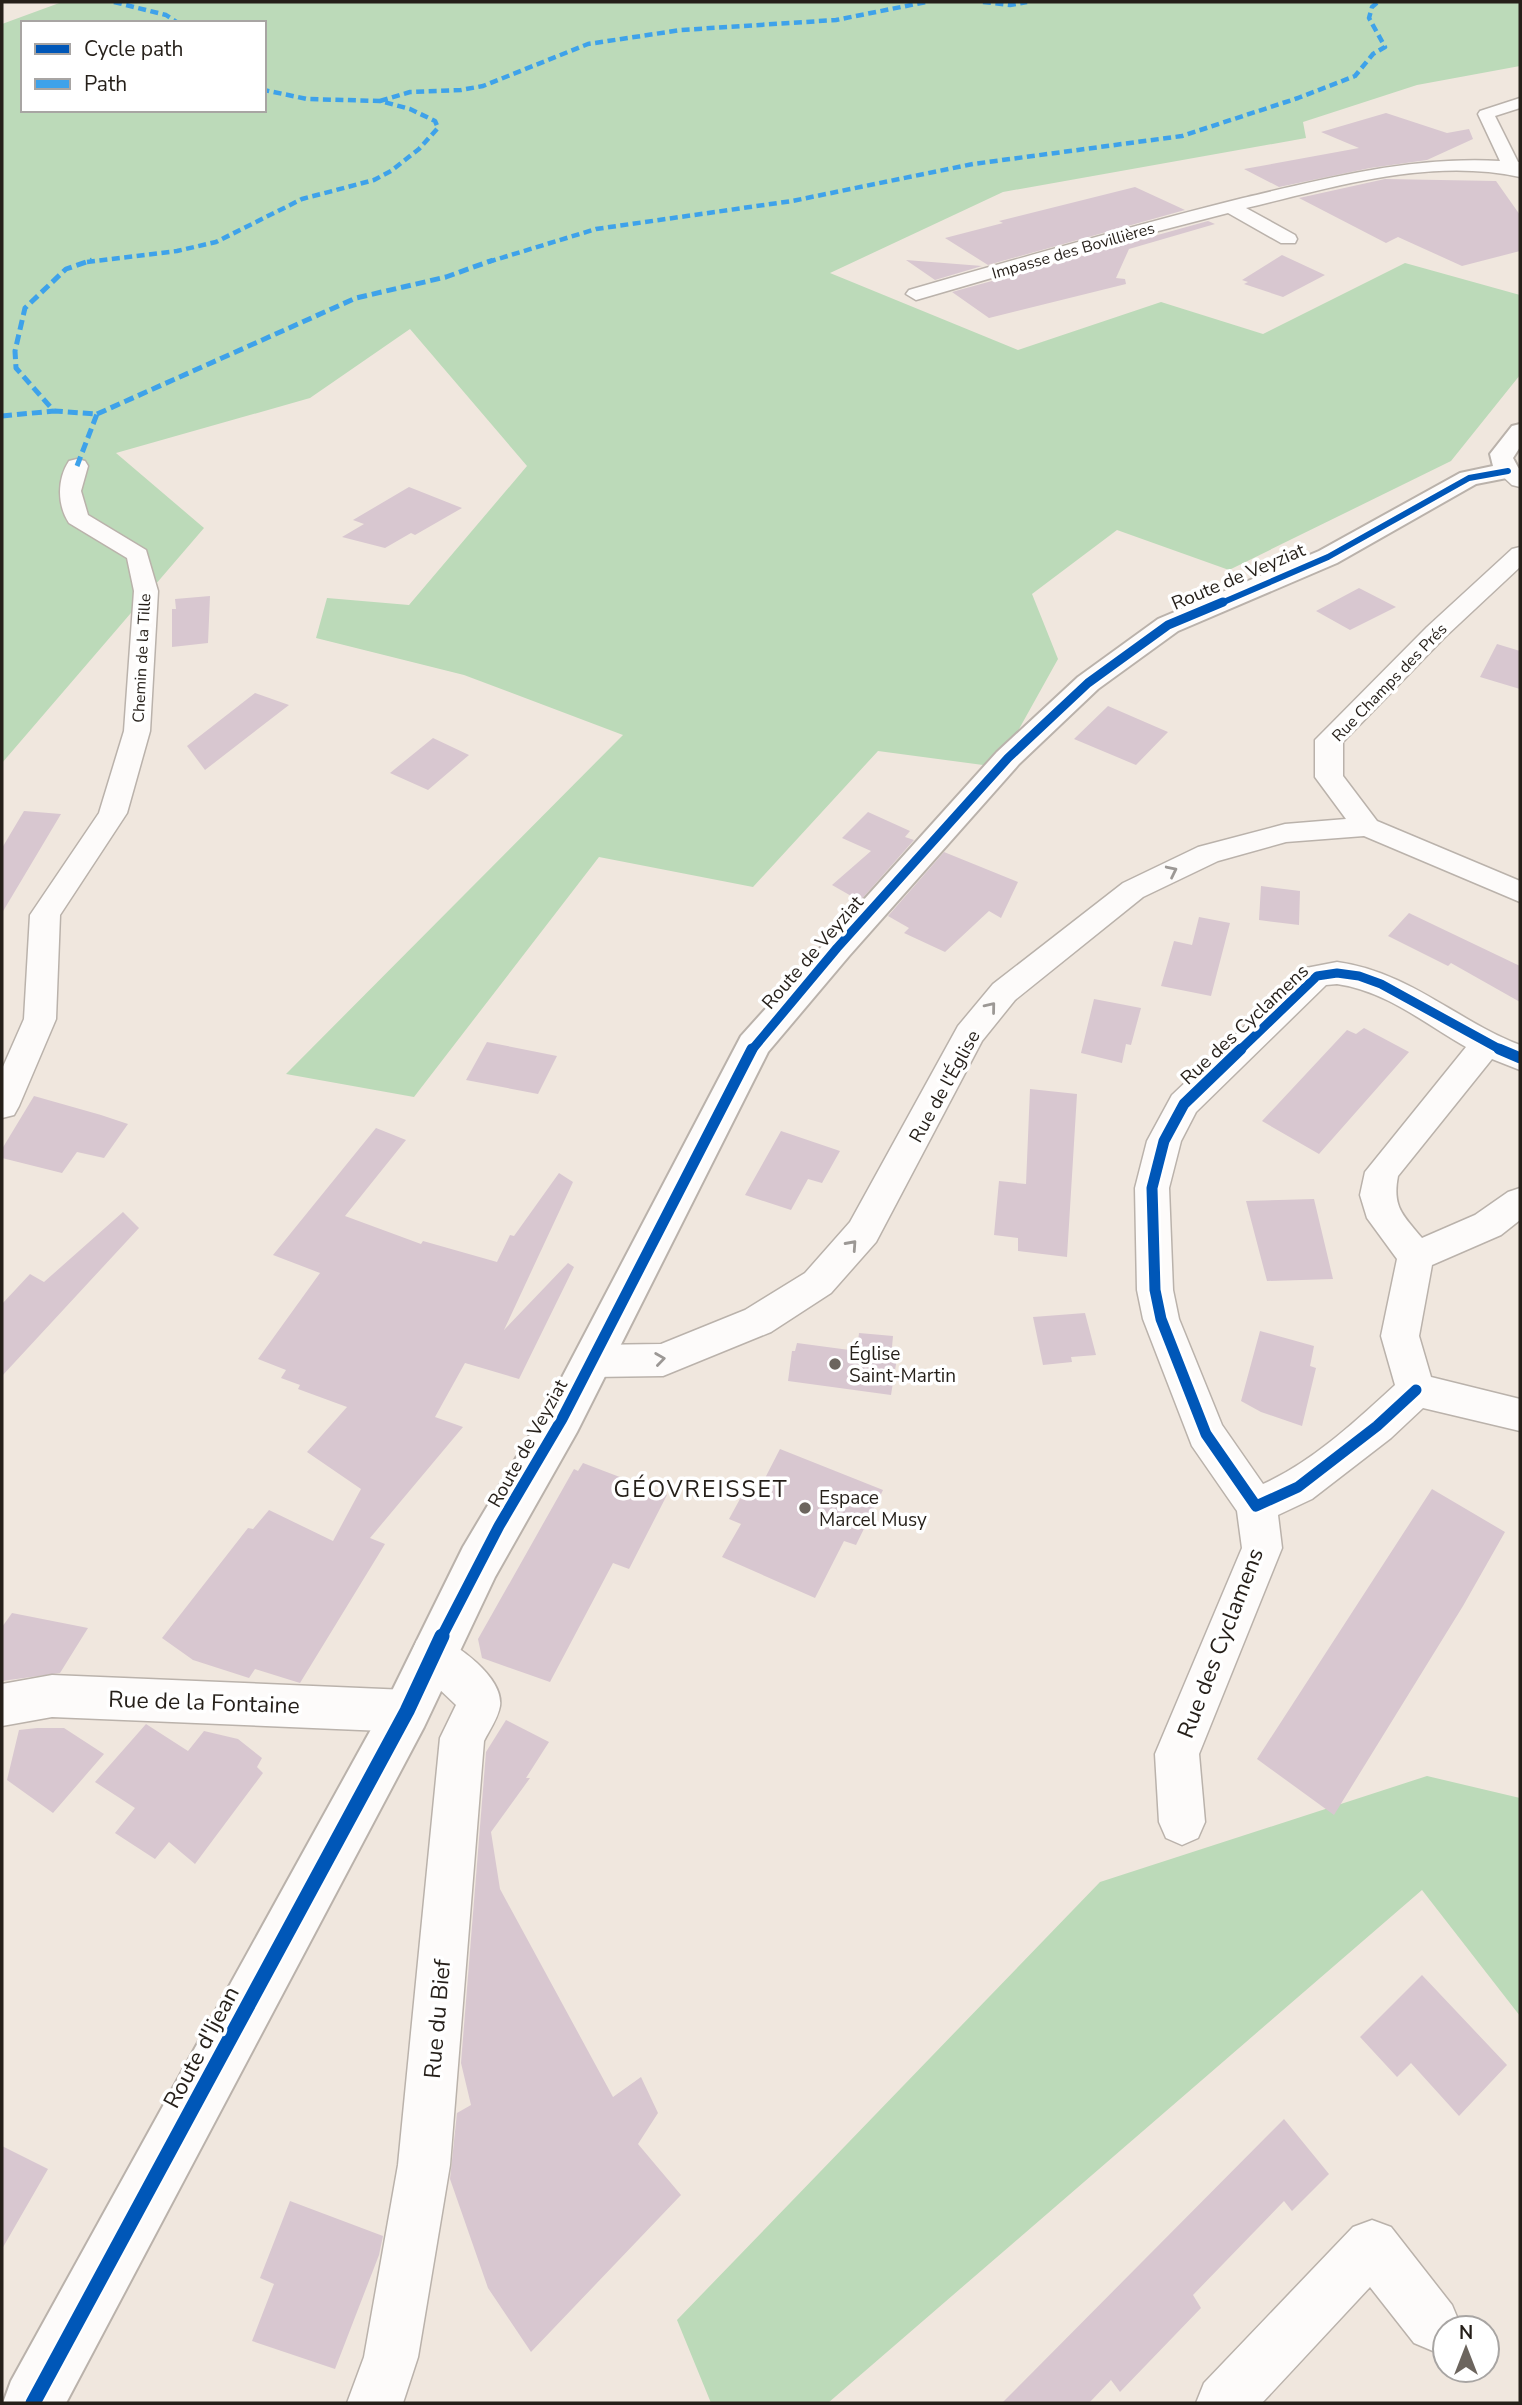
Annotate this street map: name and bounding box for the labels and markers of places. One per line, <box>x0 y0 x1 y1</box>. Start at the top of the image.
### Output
place label: Église Saint-Martin <box>849 1341 956 1389</box>
marker: Église Saint-Martin <box>827 1356 843 1372</box>
place label: Espace Marcel Musy <box>819 1485 927 1533</box>
marker: Espace Marcel Musy <box>797 1500 813 1516</box>

